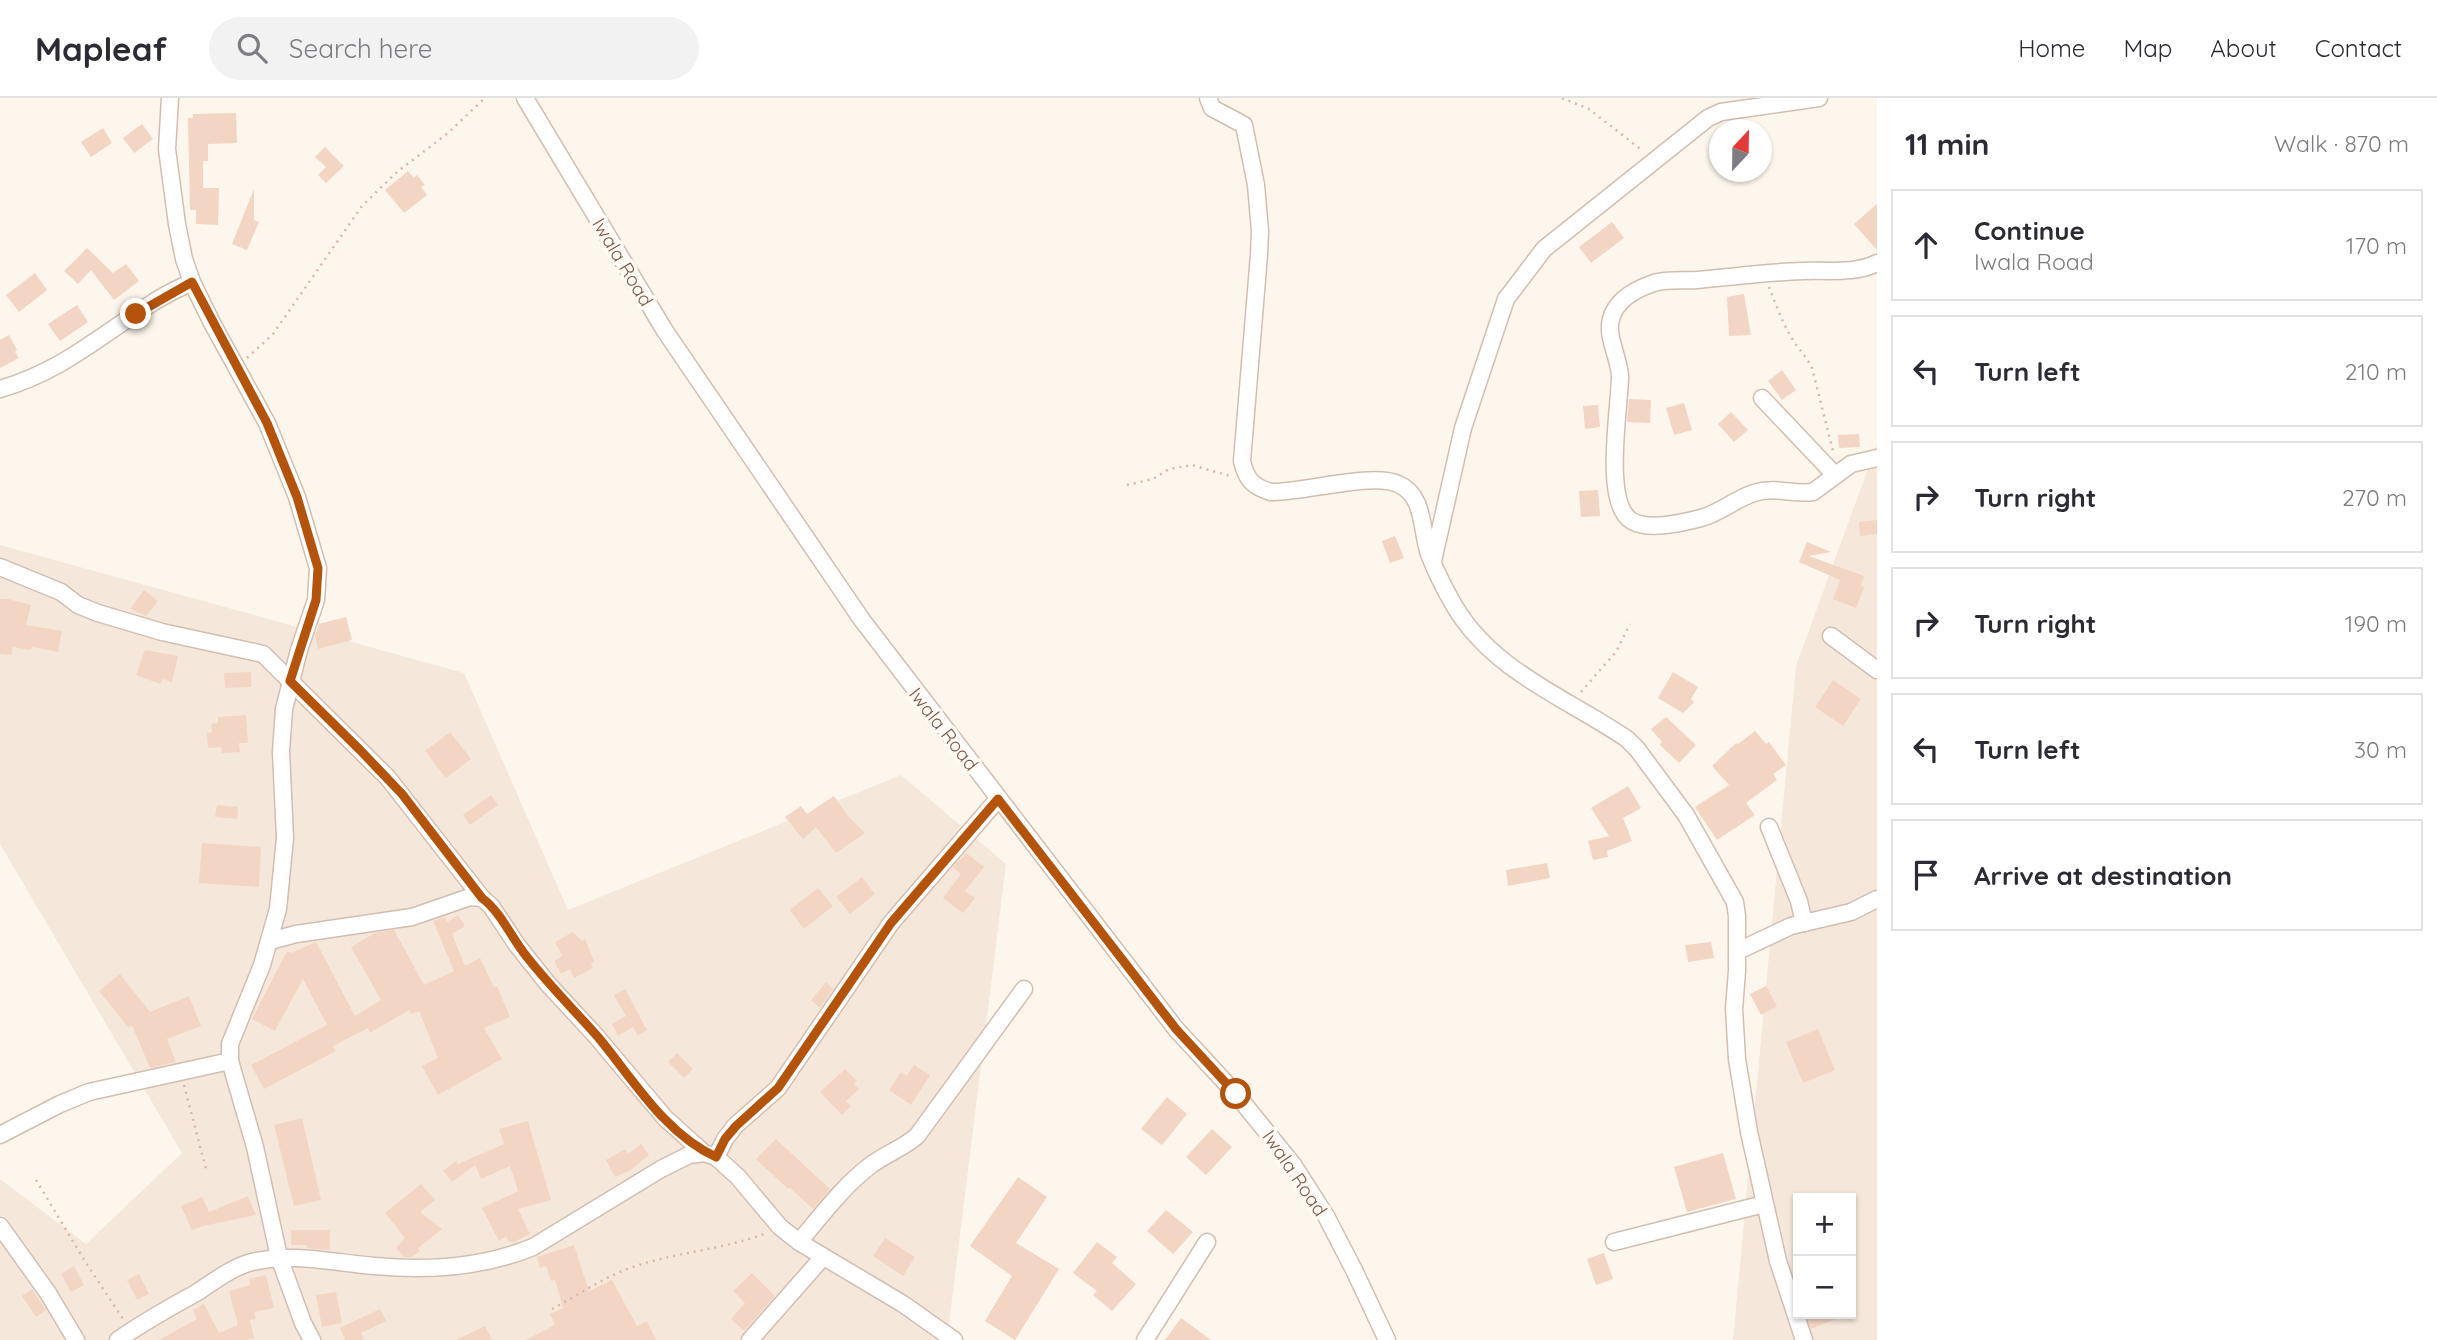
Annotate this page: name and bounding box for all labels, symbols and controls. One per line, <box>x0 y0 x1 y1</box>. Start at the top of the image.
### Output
search box <box>209 17 699 80</box>
text: Mapleaf <box>35 28 167 69</box>
icon: search <box>233 29 271 67</box>
text: Search here <box>289 32 432 65</box>
text: Home <box>2018 33 2085 63</box>
text: Map <box>2123 33 2172 63</box>
text: About <box>2210 33 2277 63</box>
text: Contact <box>2315 33 2402 63</box>
north arrow <box>1709 119 1772 182</box>
text: 11 min <box>1905 125 1989 163</box>
text: Walk · 870 m <box>2274 129 2409 158</box>
street label: Iwala Road <box>587 213 659 311</box>
text: Continue <box>1974 214 2085 247</box>
icon: ahead <box>1907 226 1945 264</box>
text: 170 m <box>2346 231 2407 260</box>
text: Iwala Road <box>1974 247 2094 276</box>
route end <box>120 298 151 329</box>
icon: left <box>1907 352 1945 390</box>
text: Turn left <box>1974 355 2081 388</box>
text: 210 m <box>2345 357 2407 386</box>
icon: right <box>1907 478 1945 516</box>
text: Turn right <box>1974 481 2096 514</box>
text: 270 m <box>2342 483 2407 512</box>
icon: right <box>1907 604 1945 642</box>
text: Turn right <box>1974 607 2096 640</box>
text: 190 m <box>2345 609 2407 638</box>
street label: Iwala Road <box>904 683 984 775</box>
icon: left <box>1907 730 1945 768</box>
text: Turn left <box>1974 733 2081 766</box>
text: 30 m <box>2354 735 2407 764</box>
icon: arrive <box>1907 856 1945 894</box>
text: Arrive at destination <box>1974 859 2232 892</box>
route start <box>1220 1078 1251 1109</box>
street label: Iwala Road <box>1257 1125 1333 1221</box>
map controls <box>1793 1193 1856 1319</box>
button: + <box>1793 1193 1856 1256</box>
button: − <box>1793 1256 1856 1319</box>

